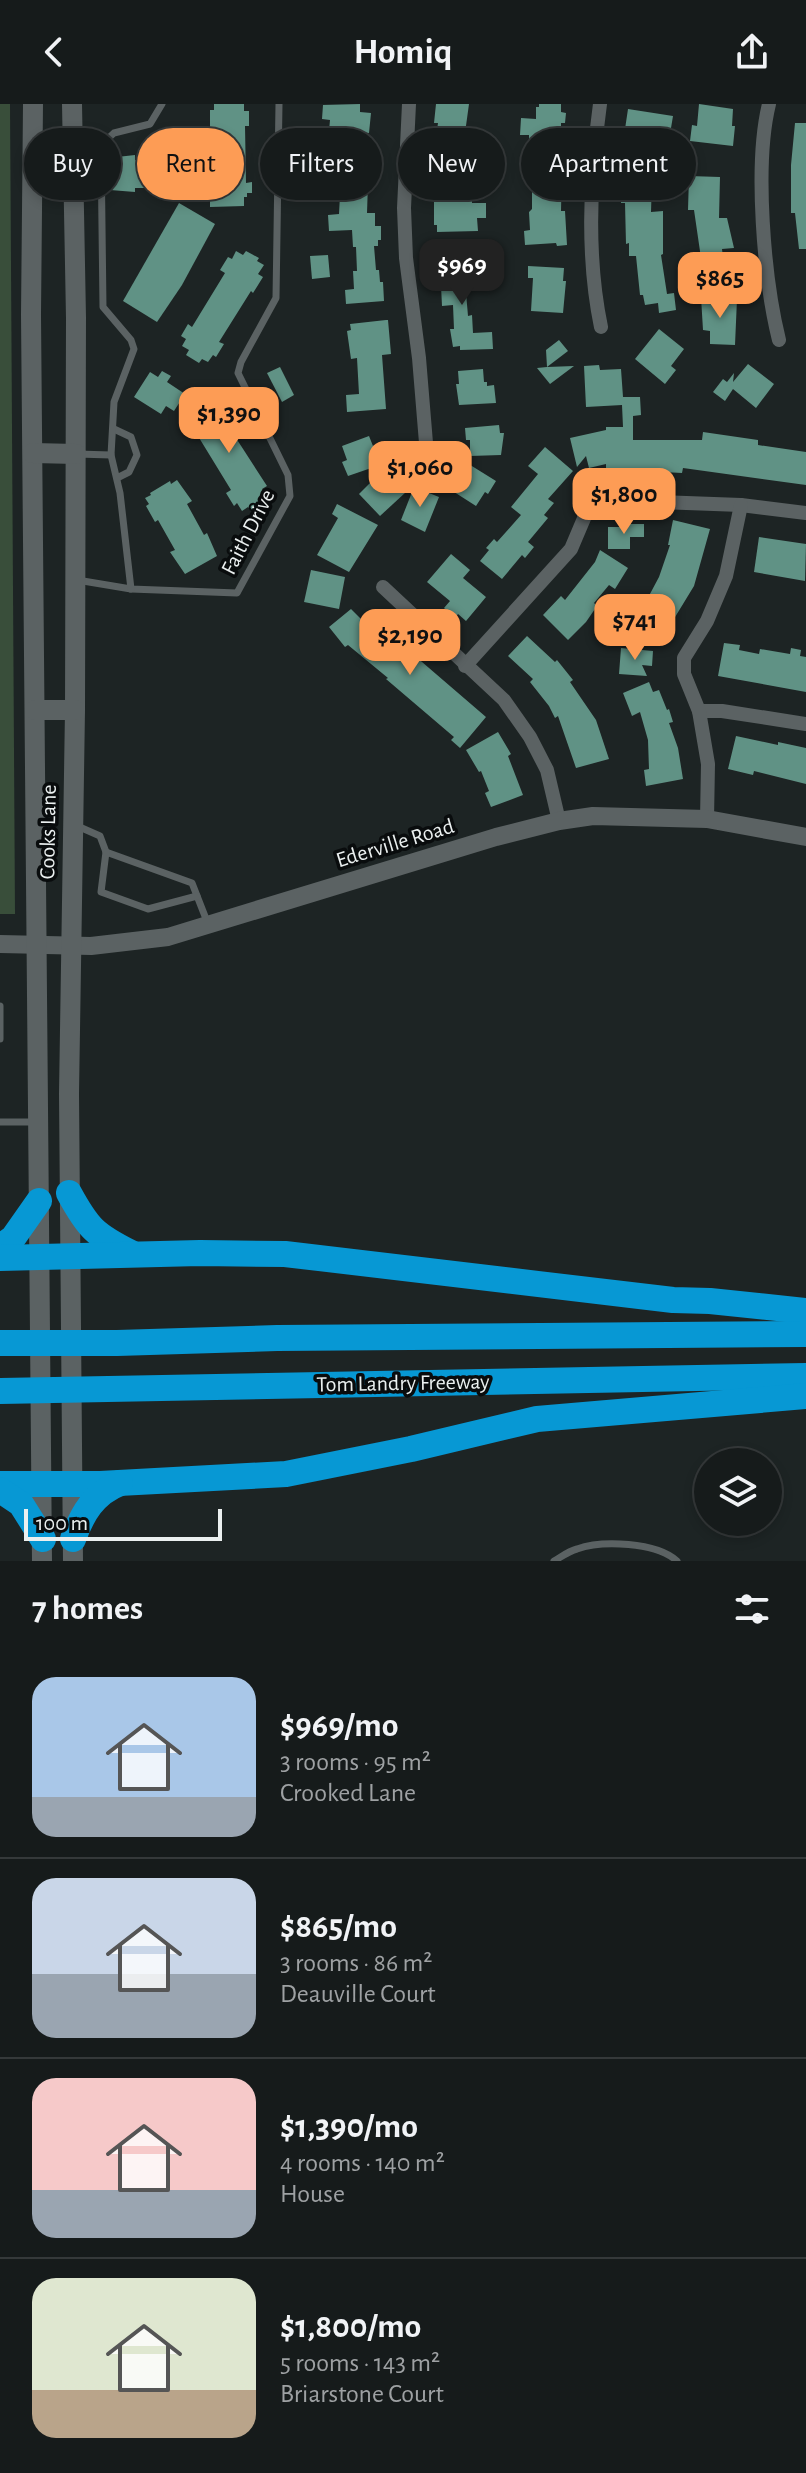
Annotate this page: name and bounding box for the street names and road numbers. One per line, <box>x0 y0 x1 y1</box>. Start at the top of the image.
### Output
street label: Faith Drive <box>217 486 279 578</box>
street label: Cooks Lane <box>36 784 60 880</box>
street label: Ederville Road <box>333 815 457 871</box>
street label: Tom Landry Freeway <box>316 1370 490 1396</box>

